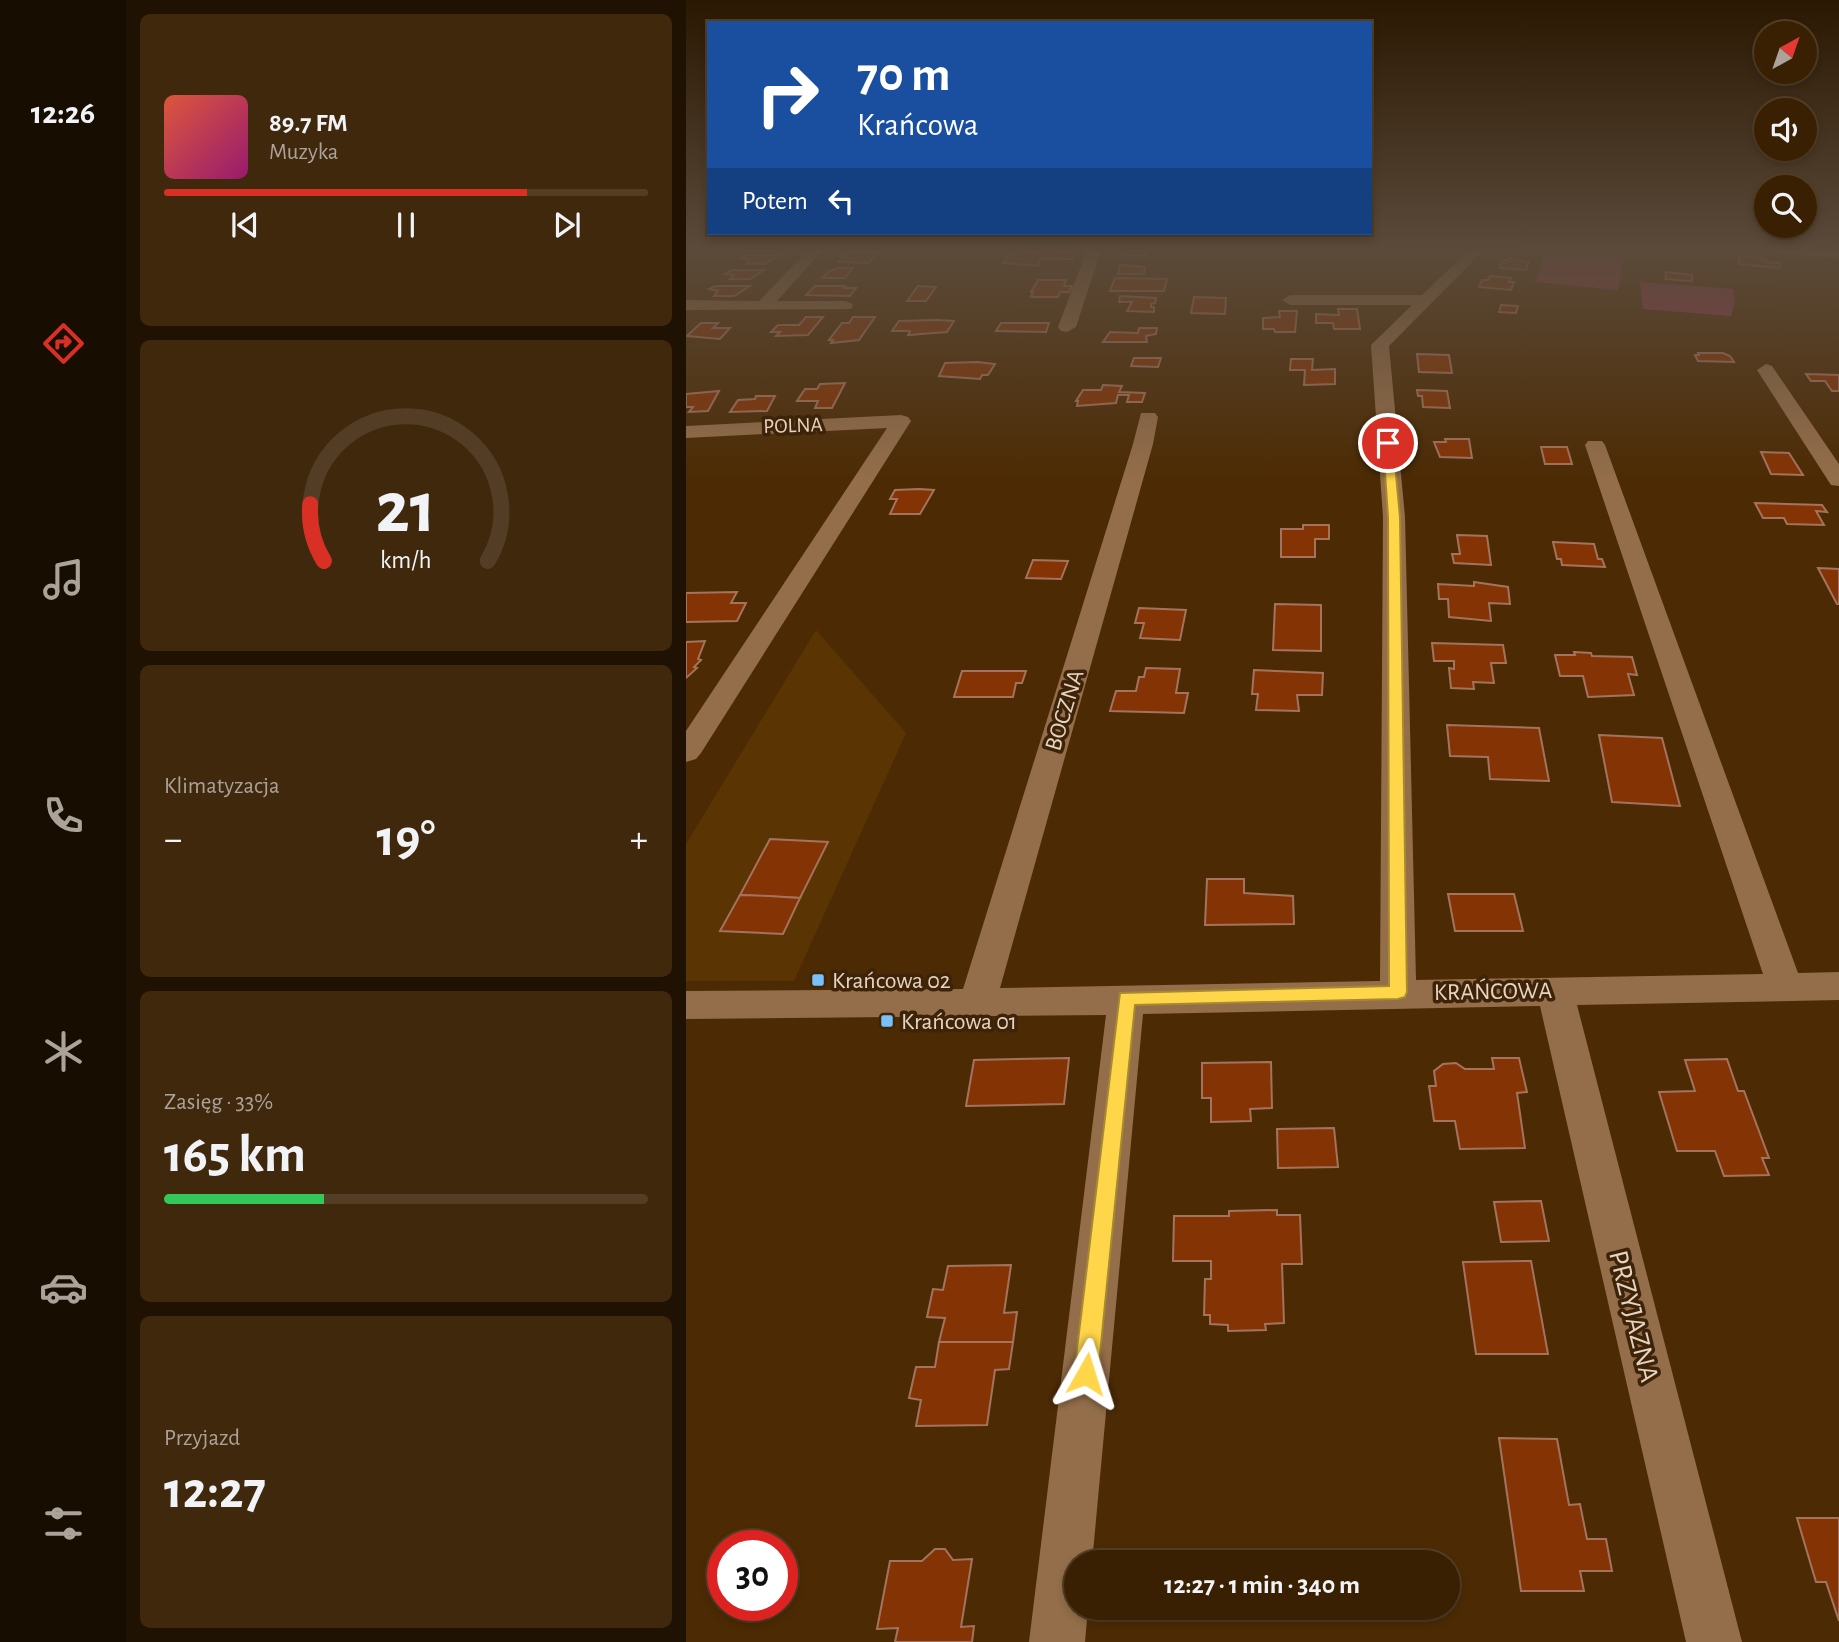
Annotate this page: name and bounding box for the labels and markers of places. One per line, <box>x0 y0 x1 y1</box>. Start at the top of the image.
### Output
pin <box>1358 413 1418 473</box>
place label: Krańcowa 02 <box>832 969 951 993</box>
marker: Krańcowa 02 <box>810 972 826 988</box>
place label: Krańcowa 01 <box>901 1010 1017 1034</box>
marker: Krańcowa 01 <box>879 1013 895 1029</box>

